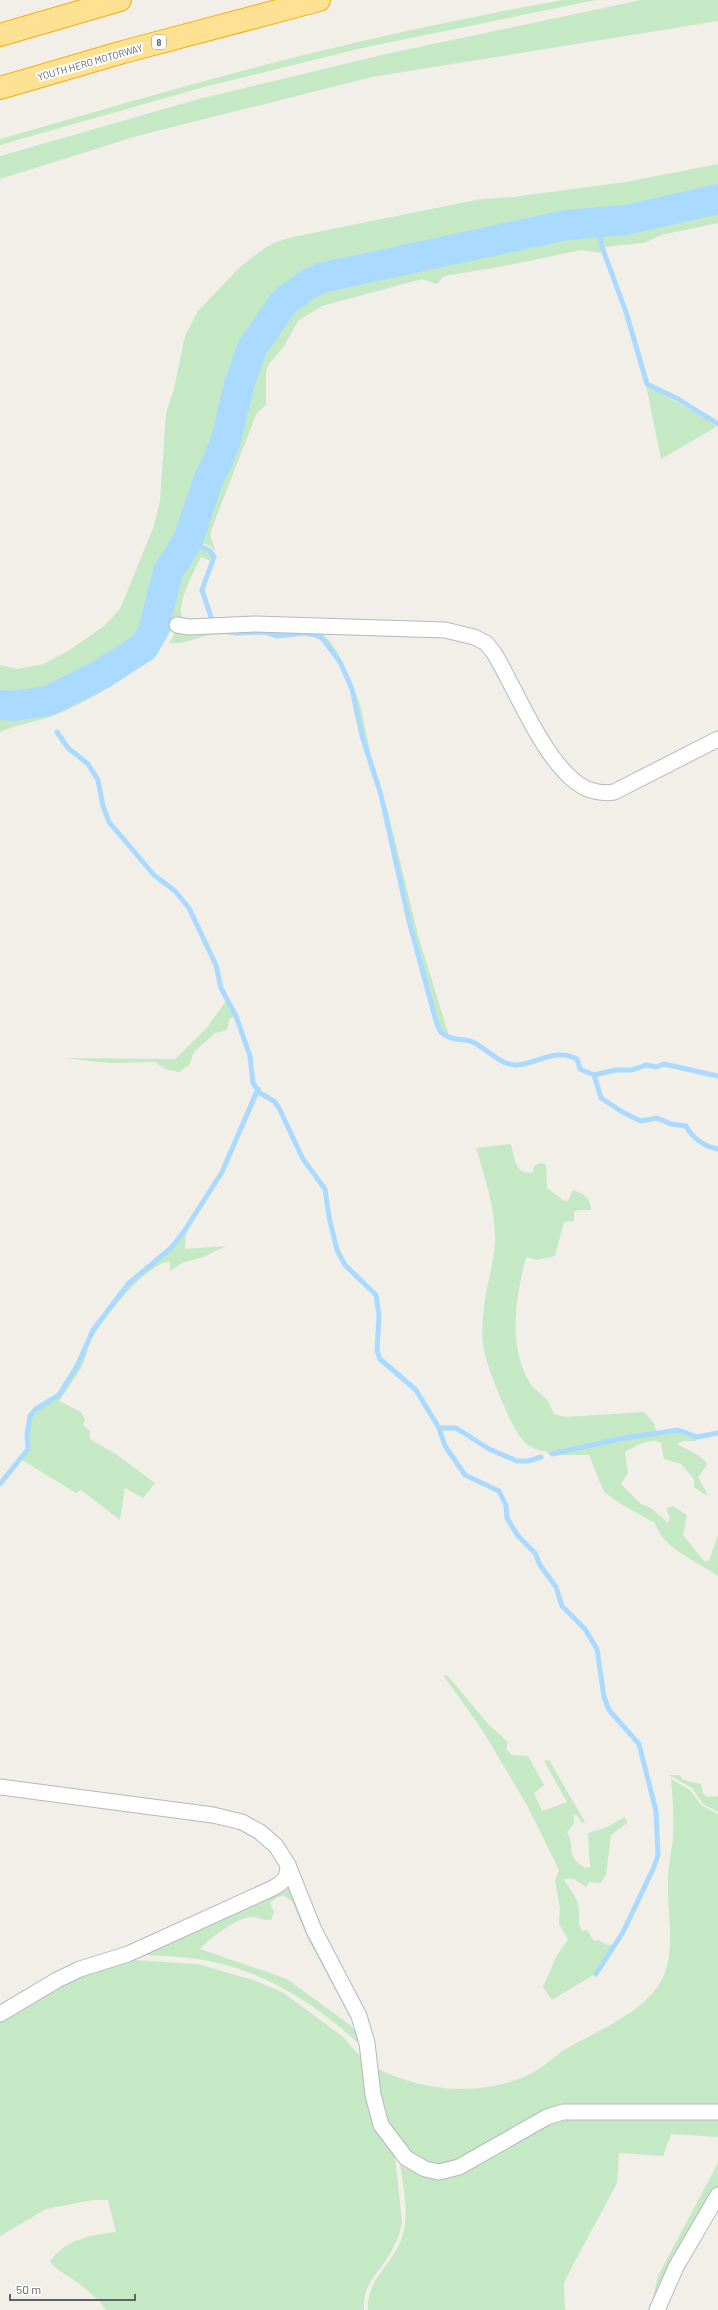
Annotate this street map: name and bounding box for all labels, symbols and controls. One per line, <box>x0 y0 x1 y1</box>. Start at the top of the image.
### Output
road number: 8 <box>152 35 166 49</box>
street label: YOUTH HERO MOTORWAY <box>36 41 144 83</box>
scale bar <box>10 2276 135 2302</box>
text: 50 m <box>16 2282 41 2296</box>

